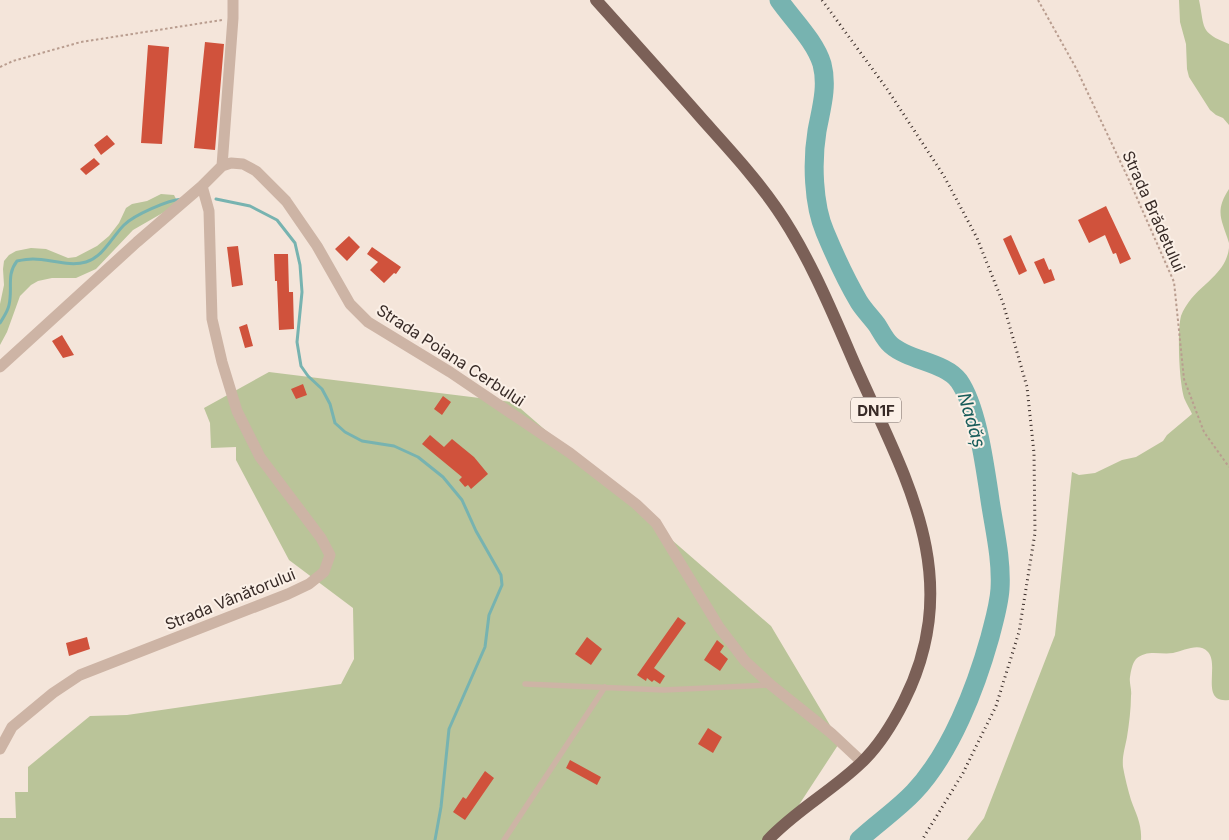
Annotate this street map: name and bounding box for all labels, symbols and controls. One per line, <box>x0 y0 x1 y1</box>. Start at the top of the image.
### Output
street label: Strada Brădetului <box>1118 147 1190 275</box>
street label: Strada Poiana Cerbului <box>373 299 529 411</box>
water label: Nadăș <box>953 390 990 450</box>
road number: DN1F <box>851 398 901 422</box>
street label: Strada Vânătorului <box>162 564 298 634</box>

